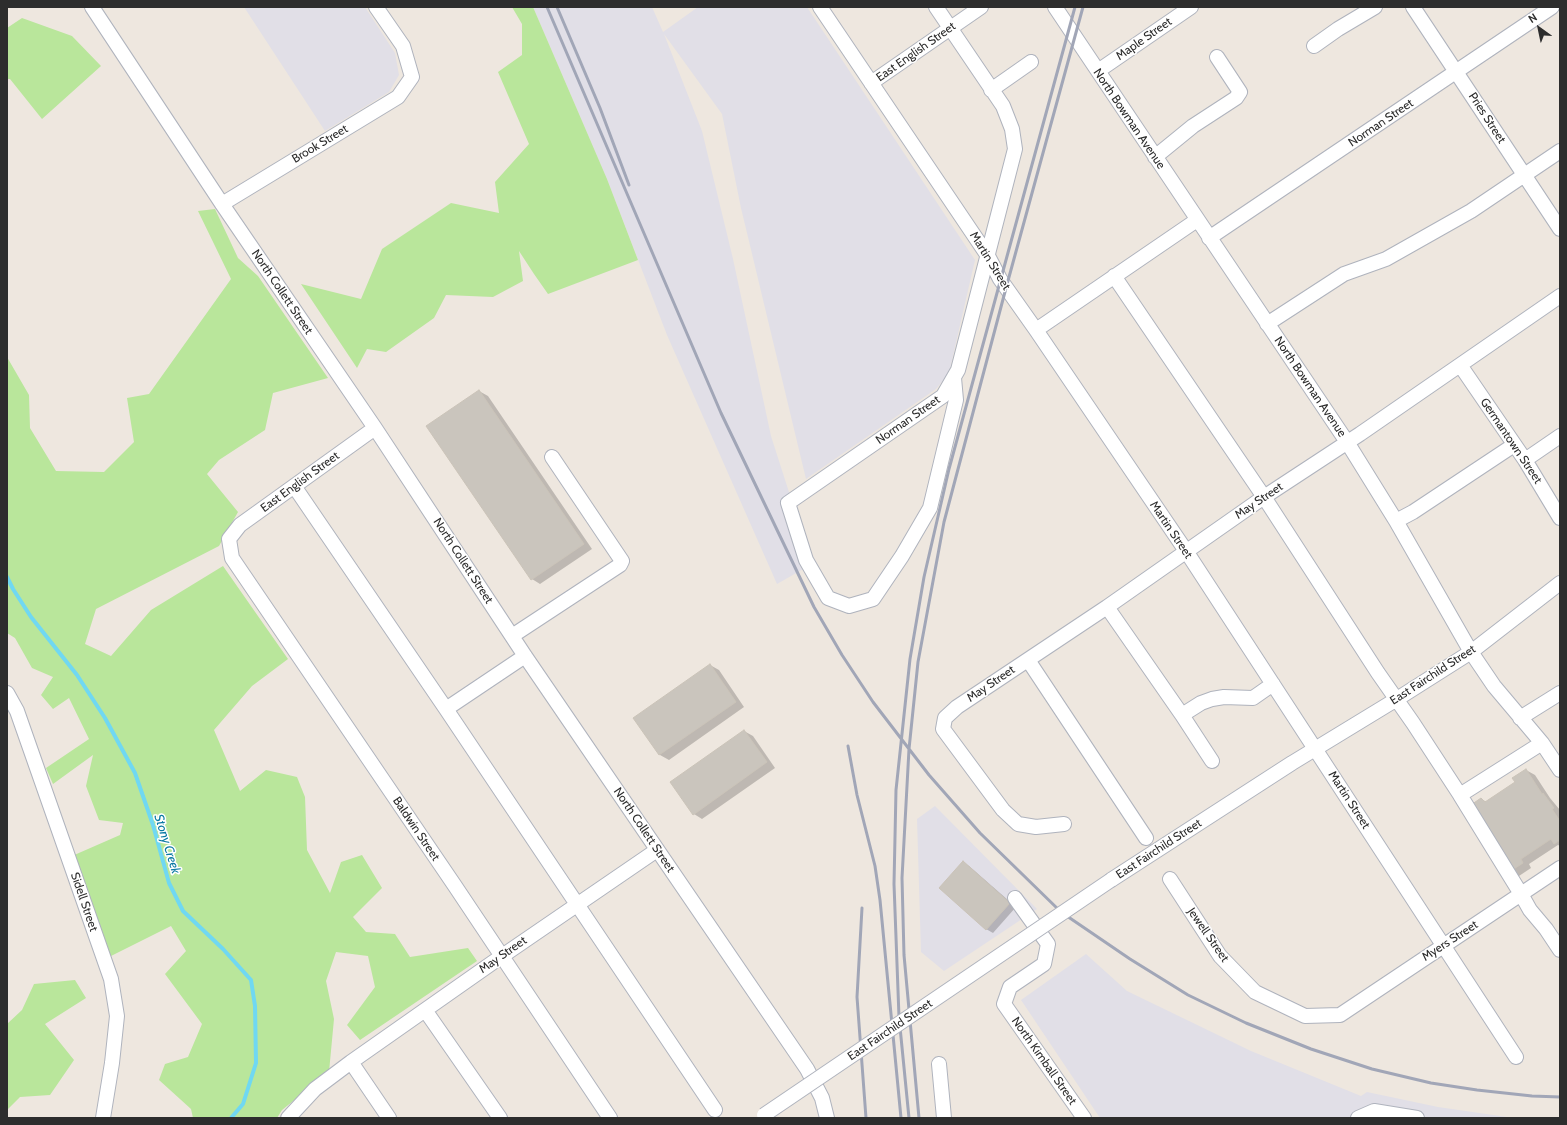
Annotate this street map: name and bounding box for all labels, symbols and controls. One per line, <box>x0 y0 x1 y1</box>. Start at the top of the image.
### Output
north arrow <box>1519 8 1559 48</box>
text: N <box>1525 10 1540 26</box>
street label: Maple Street <box>1113 15 1175 63</box>
street label: East English Street <box>873 19 959 85</box>
street label: North Bowman Avenue <box>1090 66 1168 172</box>
street label: Pries Street <box>1465 90 1509 146</box>
street label: Norman Street <box>1346 96 1416 150</box>
street label: Brook Street <box>289 122 351 166</box>
street label: Martin Street <box>966 229 1014 293</box>
street label: North Collett Street <box>248 247 316 337</box>
street label: North Bowman Avenue <box>1271 334 1349 440</box>
street label: Norman Street <box>873 393 943 447</box>
street label: Germantown Street <box>1477 395 1545 487</box>
street label: East English Street <box>258 449 342 515</box>
street label: May Street <box>1232 480 1286 522</box>
street label: Martin Street <box>1147 499 1195 561</box>
street label: North Collett Street <box>430 516 496 606</box>
street label: East Fairchild Street <box>1388 642 1478 708</box>
street label: May Street <box>964 663 1018 705</box>
street label: Martin Street <box>1325 768 1373 832</box>
street label: North Collett Street <box>610 785 678 875</box>
street label: Baldwin Street <box>389 794 443 864</box>
water label: Stony Creek <box>151 812 183 876</box>
street label: East Fairchild Street <box>1114 816 1204 882</box>
street label: Sidell Street <box>67 871 101 933</box>
street label: Jewell Street <box>1184 905 1232 965</box>
street label: Myers Street <box>1419 918 1481 964</box>
street label: May Street <box>476 933 530 977</box>
street label: East Fairchild Street <box>845 996 935 1064</box>
street label: North Kimball Street <box>1008 1014 1080 1108</box>

